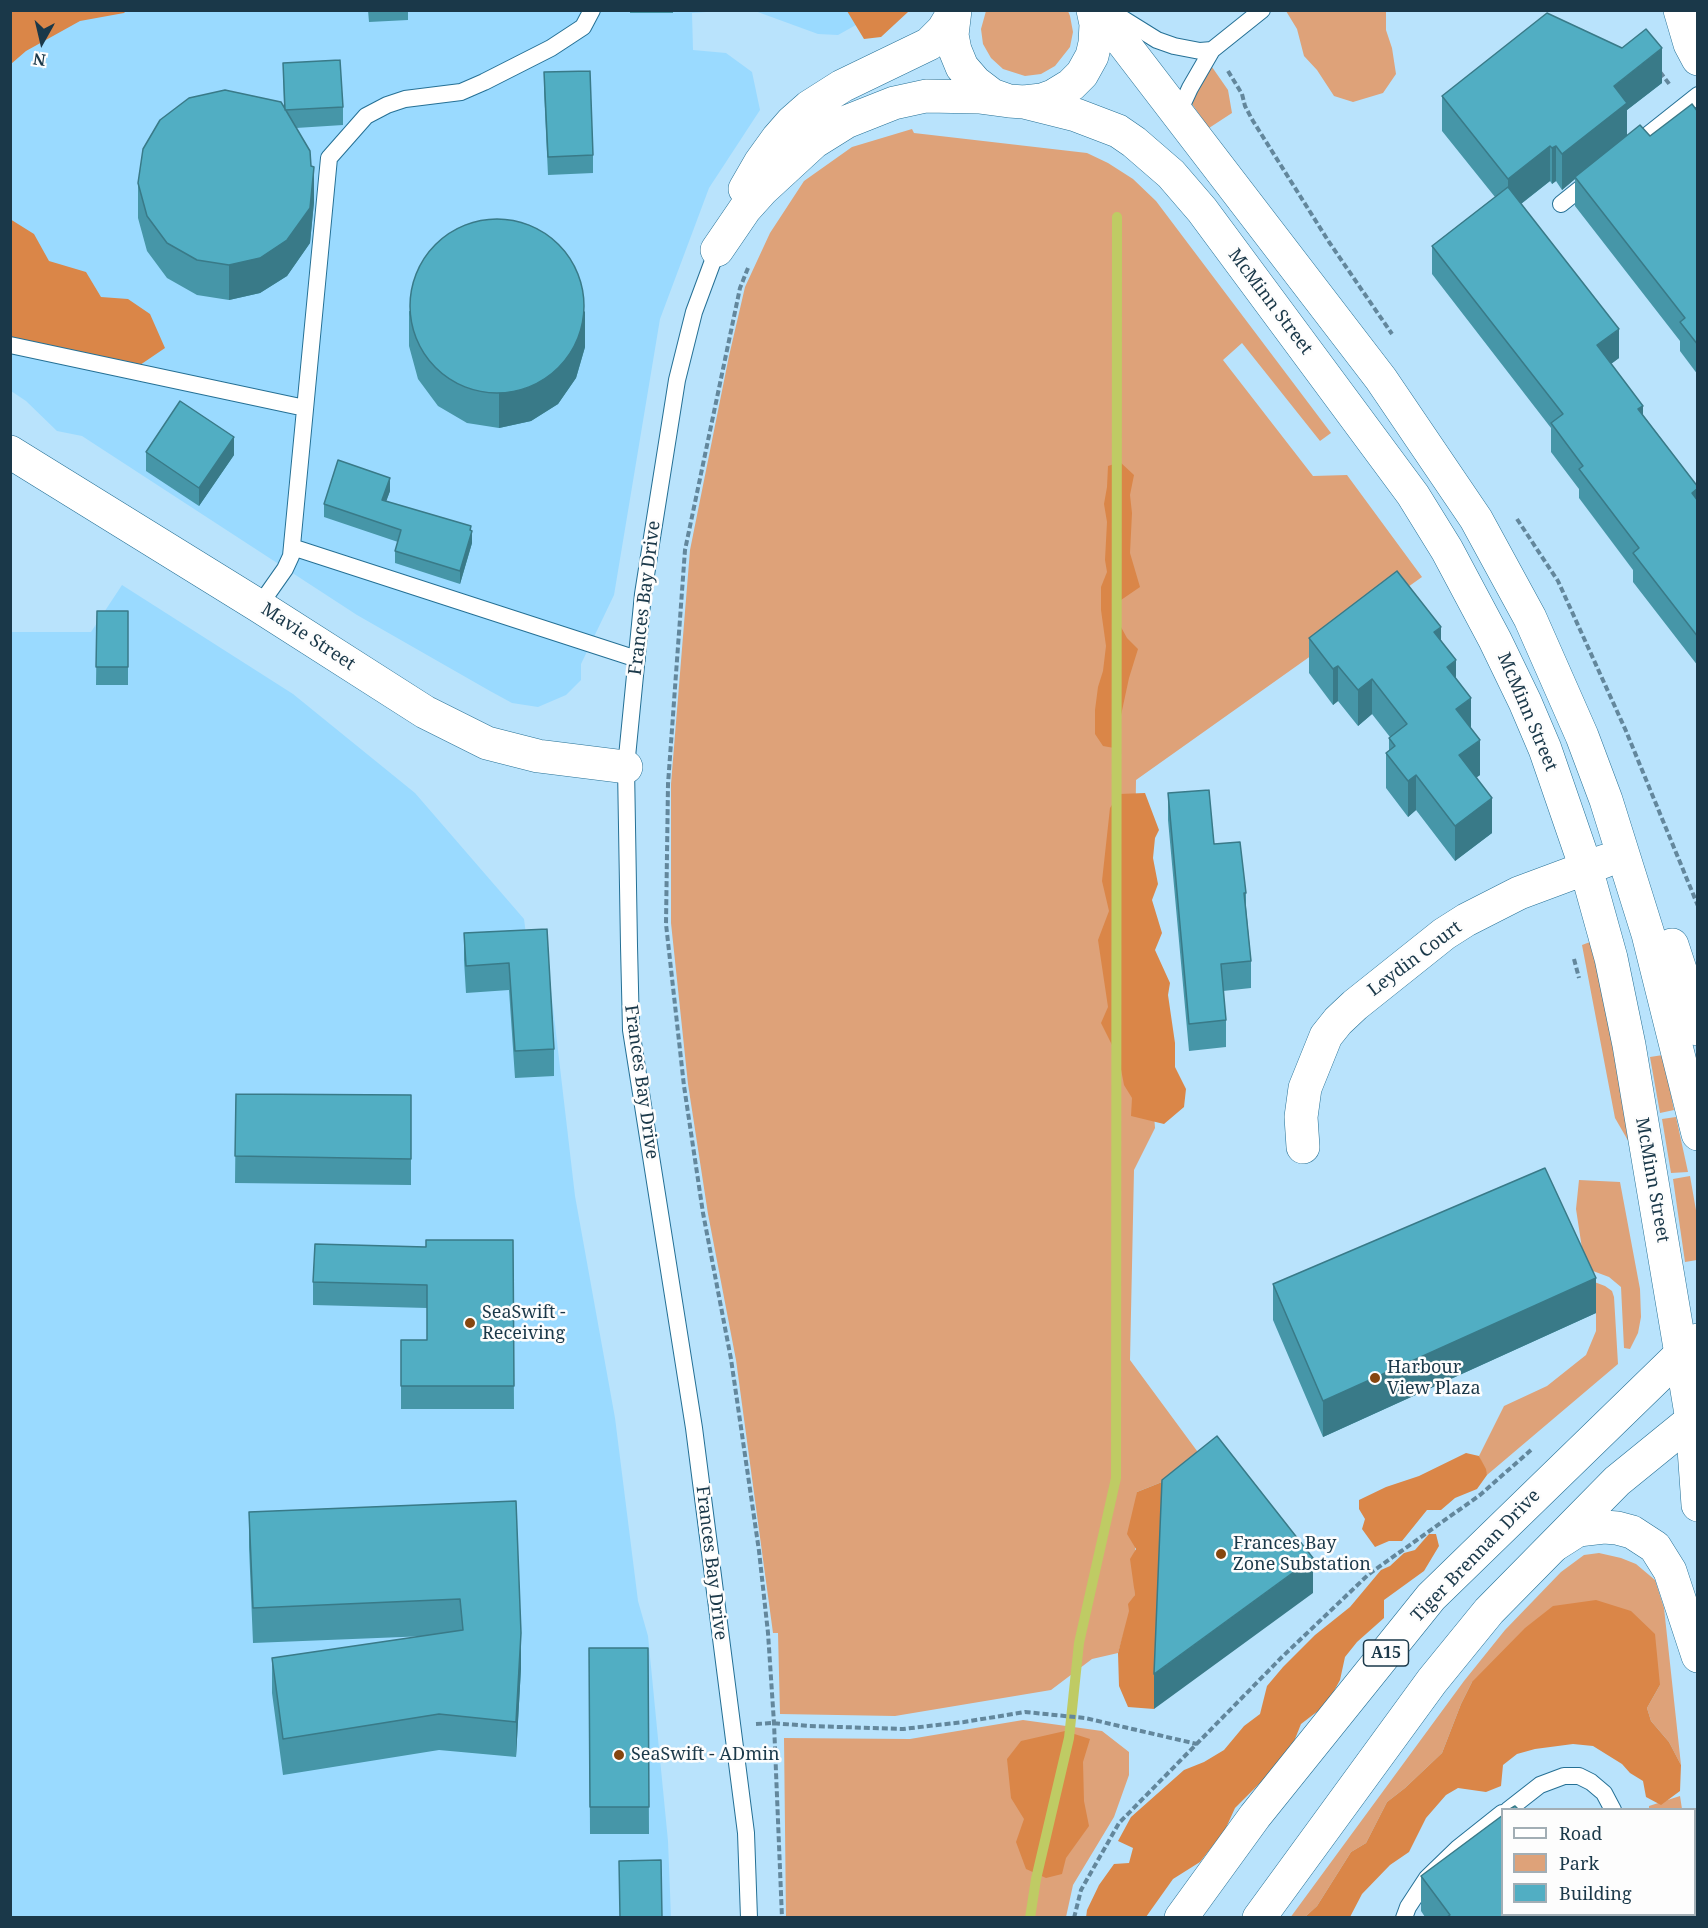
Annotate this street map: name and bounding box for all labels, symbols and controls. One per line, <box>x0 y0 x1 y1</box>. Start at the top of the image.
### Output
north arrow <box>12 12 72 72</box>
text: N <box>32 48 47 72</box>
street label: McMinn Street <box>1223 245 1317 359</box>
street label: Frances Bay Drive <box>625 519 665 677</box>
street label: Mavie Street <box>257 599 359 675</box>
street label: McMinn Street <box>1492 650 1562 774</box>
street label: Leydin Court <box>1364 917 1466 1001</box>
street label: Frances Bay Drive <box>619 1003 663 1161</box>
street label: McMinn Street <box>1630 1116 1674 1244</box>
place label: SeaSwift - Receiving <box>482 1302 566 1344</box>
marker: SeaSwift - Receiving <box>463 1316 477 1330</box>
place label: Harbour View Plaza <box>1387 1357 1481 1400</box>
marker: Harbour View Plaza <box>1368 1371 1382 1385</box>
street label: Frances Bay Drive <box>691 1484 731 1642</box>
street label: Tiger Brennan Drive <box>1407 1485 1545 1627</box>
place label: Frances Bay Zone Substation <box>1233 1533 1371 1576</box>
marker: Frances Bay Zone Substation <box>1214 1547 1228 1561</box>
road number: A15 <box>1364 1640 1408 1666</box>
place label: SeaSwift - ADmin <box>631 1744 780 1766</box>
marker: SeaSwift - ADmin <box>612 1748 626 1762</box>
legend <box>1501 1808 1696 1916</box>
text: Road <box>1559 1821 1602 1845</box>
text: Park <box>1559 1851 1599 1875</box>
text: Building <box>1559 1881 1632 1905</box>

